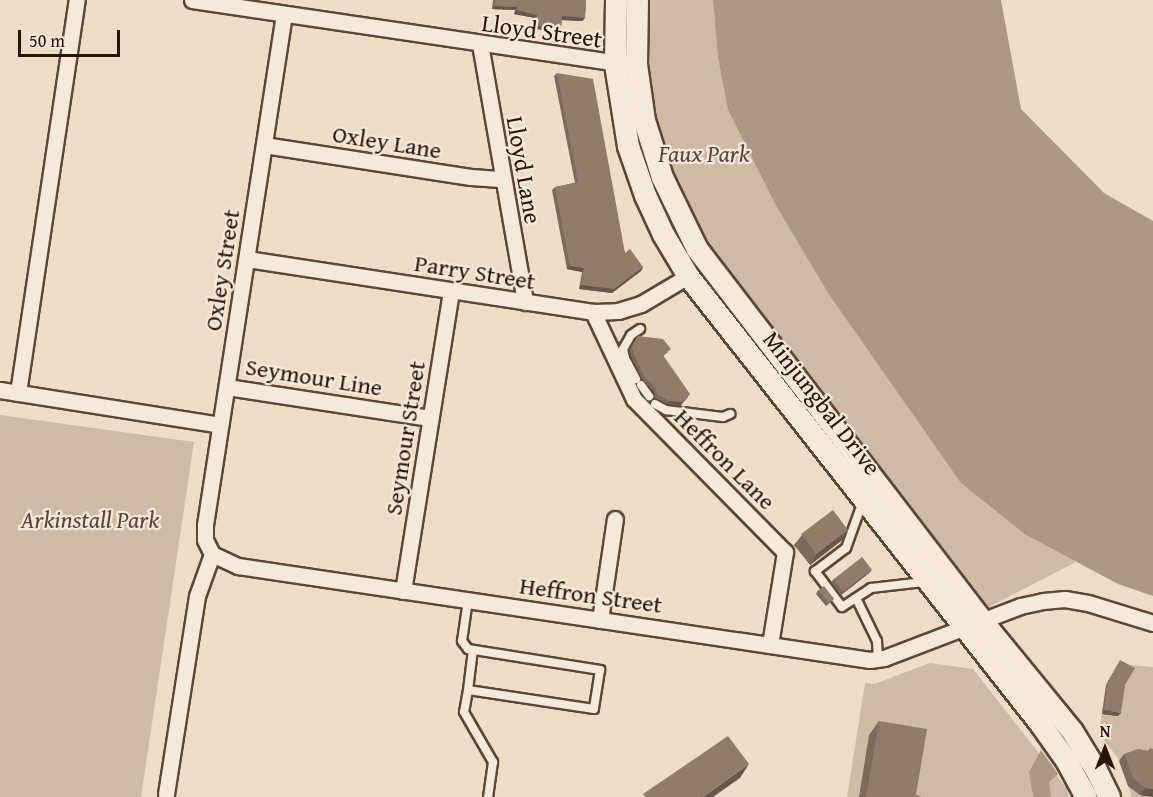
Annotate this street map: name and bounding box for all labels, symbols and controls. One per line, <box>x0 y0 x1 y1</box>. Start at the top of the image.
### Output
street label: Lloyd Street <box>480 8 604 54</box>
scale bar <box>21 18 123 56</box>
text: 50 m <box>29 27 65 54</box>
street label: Lloyd Lane <box>500 114 548 226</box>
street label: Oxley Lane <box>331 119 443 165</box>
park label: Faux Park <box>658 140 750 168</box>
street label: Oxley Street <box>198 207 246 333</box>
street label: Parry Street <box>413 248 537 296</box>
street label: Minjungbal Drive <box>757 325 887 481</box>
street label: Seymour Line <box>244 352 384 402</box>
street label: Seymour Street <box>379 359 431 517</box>
street label: Heffron Lane <box>669 403 781 515</box>
park label: Arkinstall Park <box>21 506 159 534</box>
street label: Heffron Street <box>518 571 664 619</box>
north arrow <box>1075 719 1135 779</box>
text: N <box>1100 719 1110 743</box>

